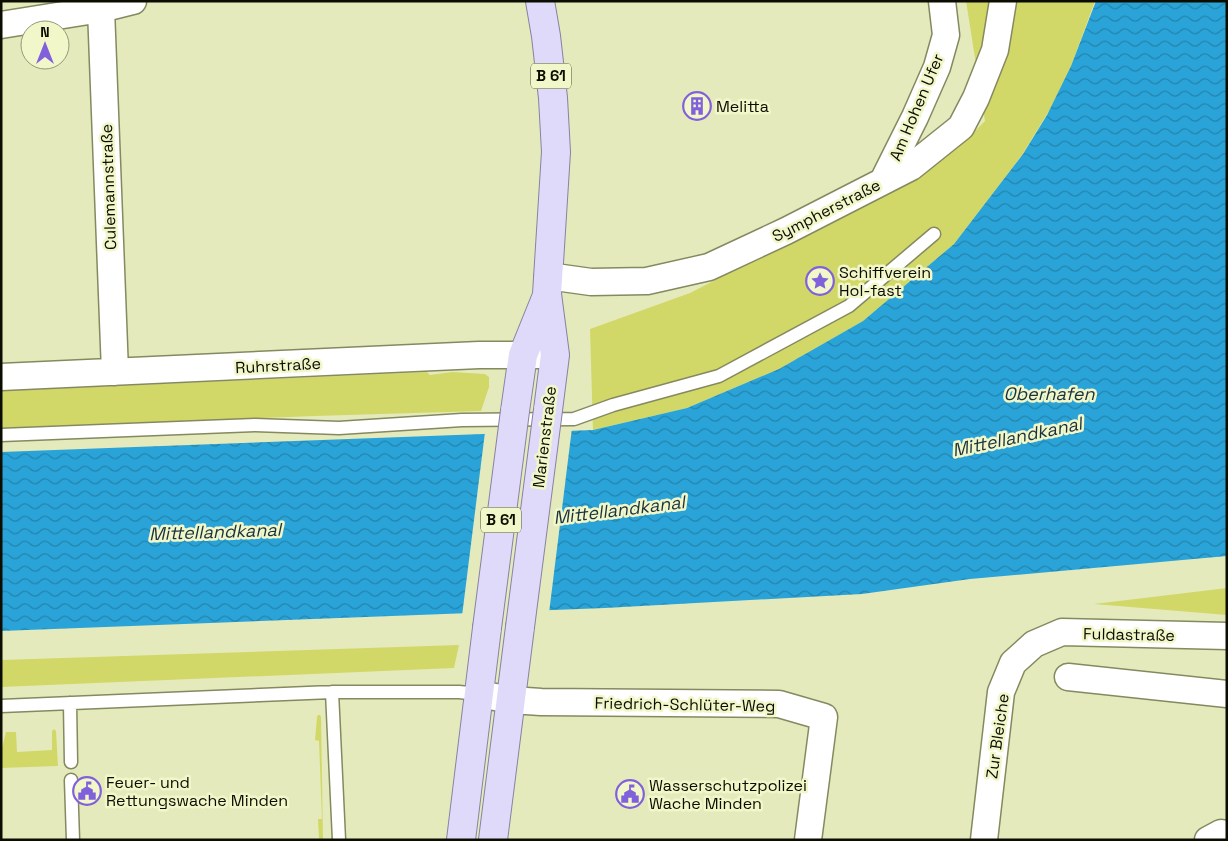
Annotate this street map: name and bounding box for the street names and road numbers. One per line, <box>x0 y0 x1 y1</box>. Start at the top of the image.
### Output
street label: Am Hohen Ufer <box>884 50 948 164</box>
road number: B 61 <box>531 64 571 88</box>
street label: Culemannstraße <box>96 124 121 250</box>
street label: Sympherstraße <box>768 174 884 247</box>
street label: Ruhrstraße <box>235 353 321 378</box>
street label: Marienstraße <box>528 385 561 489</box>
road number: B 61 <box>481 508 521 532</box>
street label: Fuldastraße <box>1083 623 1175 646</box>
street label: Friedrich-Schlüter-Weg <box>595 692 775 717</box>
street label: Zur Bleiche <box>981 692 1014 780</box>

